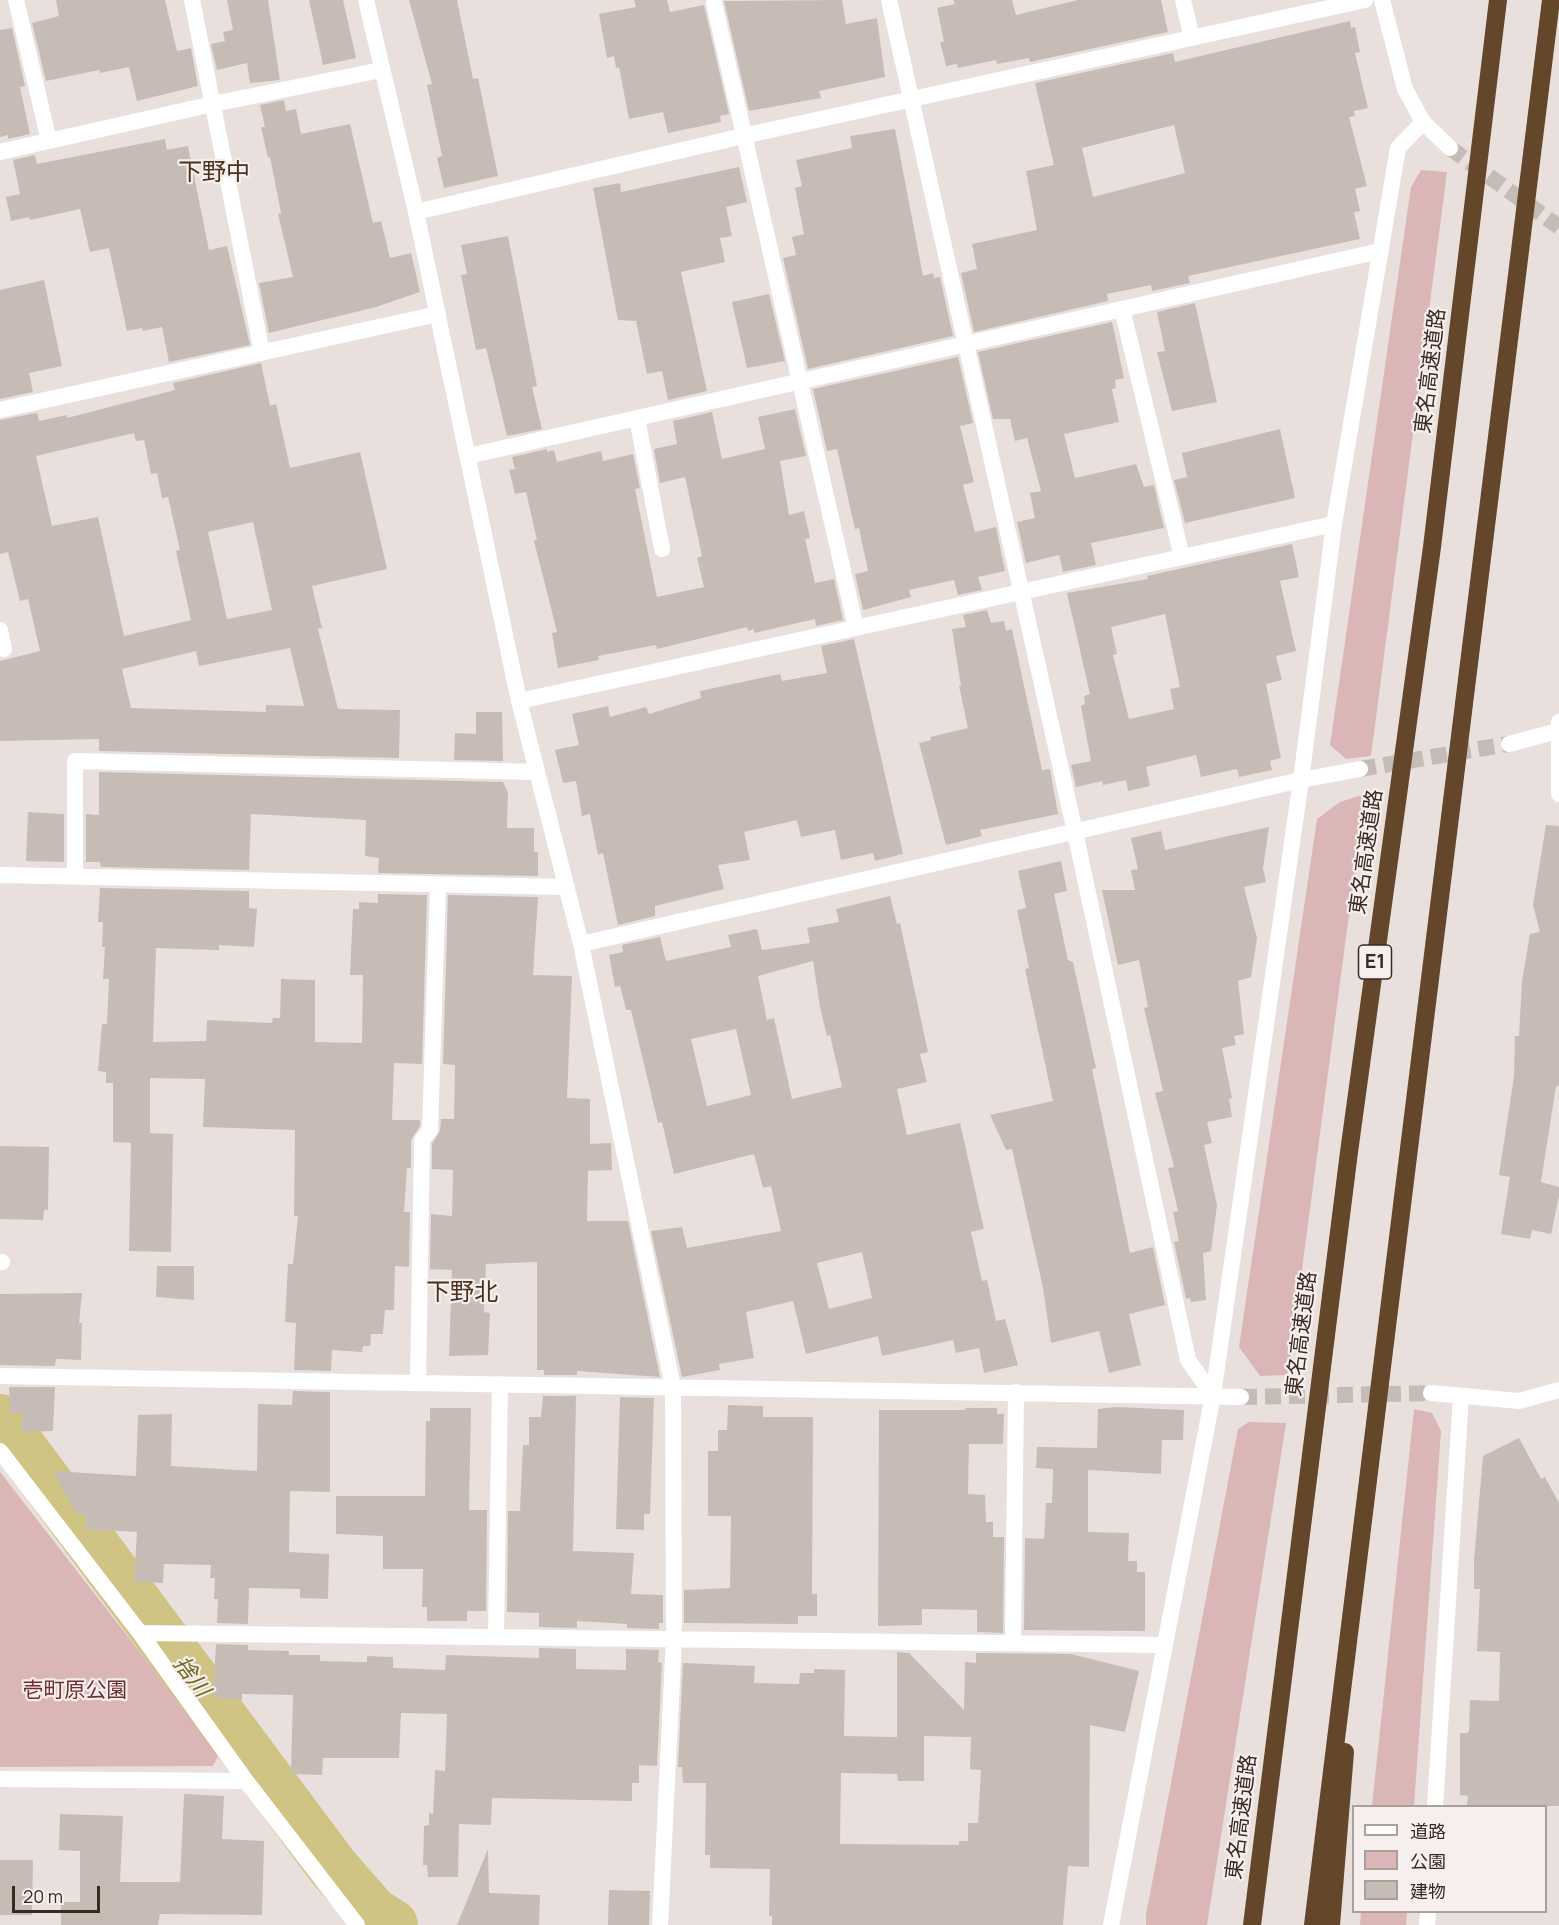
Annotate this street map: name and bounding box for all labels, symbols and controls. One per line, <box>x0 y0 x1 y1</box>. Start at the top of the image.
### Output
district label: 下野中 <box>178 159 250 187</box>
street label: 東名高速道路 <box>1411 307 1451 435</box>
street label: 東名高速道路 <box>1346 788 1388 916</box>
road number: E1 <box>1358 945 1392 979</box>
street label: 東名高速道路 <box>1282 1270 1322 1398</box>
district label: 下野北 <box>426 1279 498 1307</box>
water label: 捨川 <box>167 1651 215 1703</box>
park label: 壱町原公園 <box>23 1678 127 1704</box>
street label: 東名高速道路 <box>1222 1753 1262 1881</box>
legend <box>1352 1805 1547 1913</box>
text: 道路 <box>1410 1819 1446 1843</box>
text: 公園 <box>1410 1849 1446 1873</box>
scale bar <box>15 1874 104 1912</box>
text: 建物 <box>1410 1879 1446 1903</box>
text: 20 m <box>23 1884 63 1908</box>

